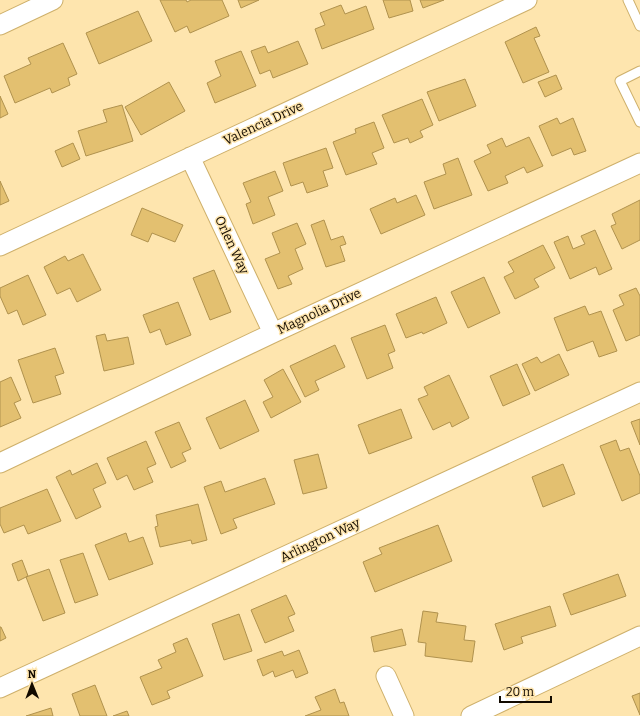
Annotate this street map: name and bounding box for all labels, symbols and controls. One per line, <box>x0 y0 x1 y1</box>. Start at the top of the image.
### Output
street label: Valencia Drive <box>221 98 305 148</box>
street label: Orlen Way <box>212 214 252 277</box>
street label: Magnolia Drive <box>275 285 363 337</box>
street label: Arlington Way <box>278 515 362 565</box>
north arrow <box>12 664 52 704</box>
text: N <box>27 668 37 681</box>
scale bar <box>500 678 551 704</box>
text: 20 m <box>506 685 535 699</box>

